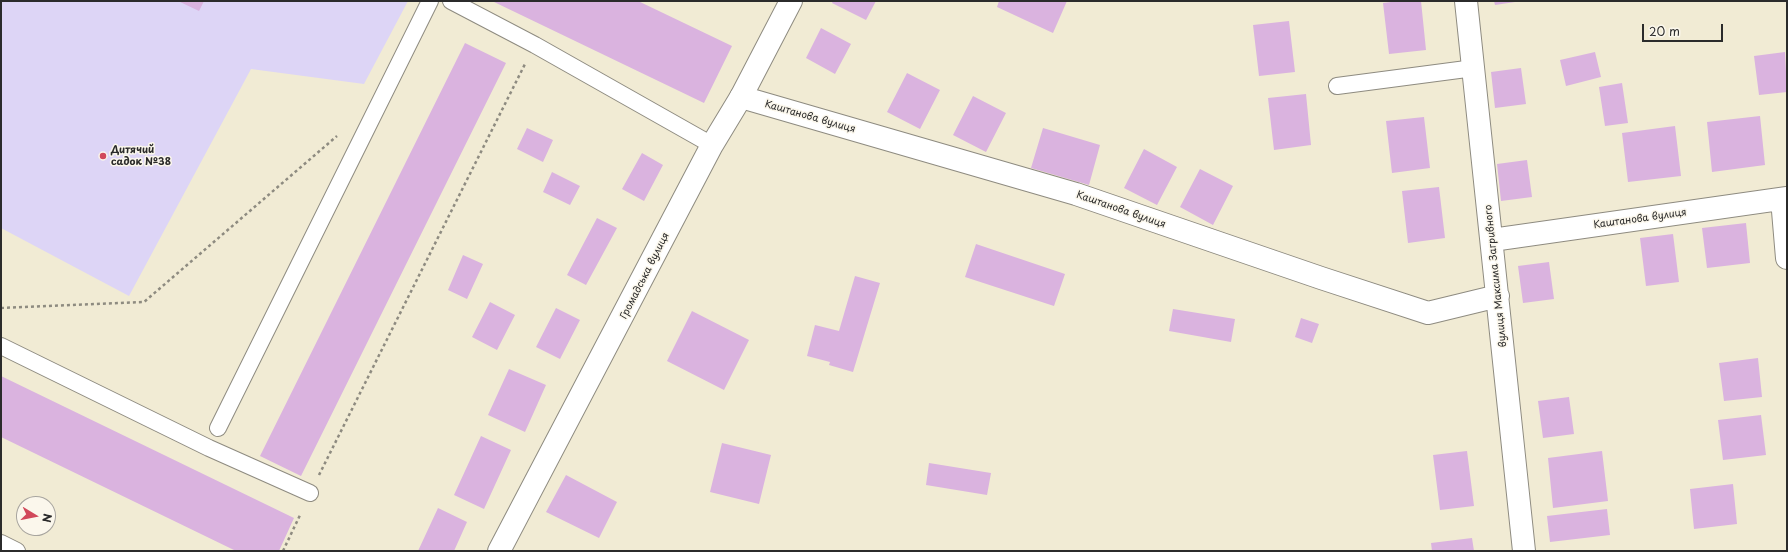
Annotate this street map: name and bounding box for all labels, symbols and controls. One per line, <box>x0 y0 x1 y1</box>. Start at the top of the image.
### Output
scale bar <box>1644 16 1725 42</box>
text: 20 m <box>1649 22 1680 40</box>
street label: Каштанова вулиця <box>763 98 857 136</box>
place label: Дитячий садок №38 <box>111 144 171 168</box>
marker: Дитячий садок №38 <box>98 151 108 161</box>
street label: Каштанова вулиця <box>1075 189 1167 231</box>
street label: вулиця Максима Загривного <box>1483 204 1509 348</box>
street label: Каштанова вулиця <box>1593 207 1687 231</box>
street label: Громадська вулиця <box>618 231 672 321</box>
north arrow <box>16 496 56 536</box>
text: N <box>38 512 56 524</box>

